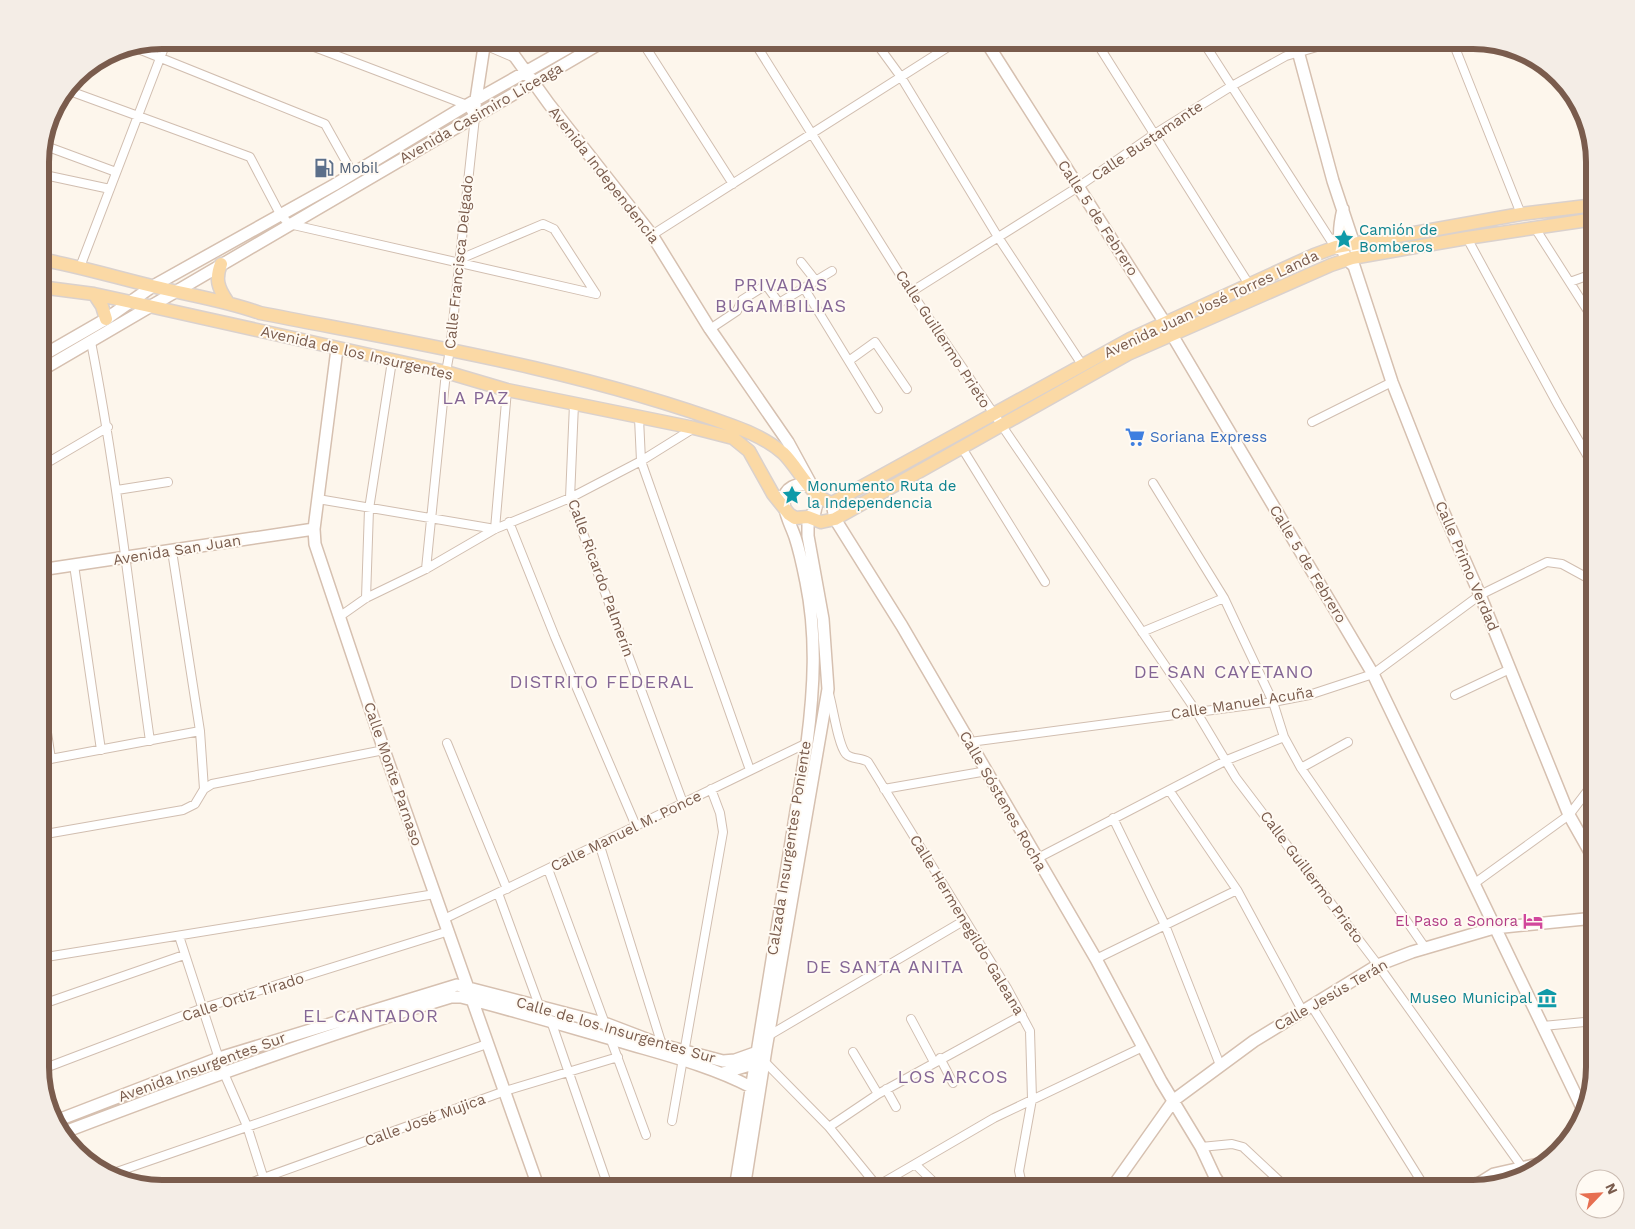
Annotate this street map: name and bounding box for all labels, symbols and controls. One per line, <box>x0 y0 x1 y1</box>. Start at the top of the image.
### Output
street label: Avenida Casimiro Liceaga <box>396 59 566 167</box>
street label: Calle Bustamante <box>1088 97 1206 185</box>
street label: Avenida Independencia <box>545 103 663 248</box>
fuel station icon: Mobil <box>313 157 335 179</box>
street label: Calle 5 de Febrero <box>1054 157 1142 279</box>
place label: Mobil <box>339 159 379 177</box>
street label: Calle Francisca Delgado <box>441 174 477 350</box>
place label: Camión de Bomberos <box>1359 221 1438 256</box>
place icon: Camión de Bomberos <box>1333 228 1355 250</box>
street label: Avenida Juan José Torres Landa <box>1101 246 1322 362</box>
street label: Calle Guillermo Prieto <box>892 267 994 411</box>
district label: PRIVADAS BUGAMBILIAS <box>715 274 847 316</box>
street label: Avenida de los Insurgentes <box>259 322 455 384</box>
district label: LA PAZ <box>442 387 510 408</box>
supermarket icon: Soriana Express <box>1124 426 1146 448</box>
place label: Soriana Express <box>1150 428 1267 446</box>
place label: Monumento Ruta de la Independencia <box>807 477 956 512</box>
place icon: Monumento Ruta de la Independencia <box>781 484 803 506</box>
street label: Calle Ricardo Palmerín <box>564 497 638 659</box>
street label: Calle Primo Verdad <box>1431 498 1503 634</box>
street label: Calle 5 de Febrero <box>1266 502 1350 626</box>
street label: Avenida San Juan <box>112 531 242 569</box>
district label: DE SAN CAYETANO <box>1134 661 1314 682</box>
district label: DISTRITO FEDERAL <box>509 671 695 692</box>
street label: Calle Manuel Acuña <box>1170 683 1315 723</box>
street label: Calle Monte Parnaso <box>360 700 426 848</box>
street label: Calle Sóstenes Rocha <box>955 728 1051 875</box>
street label: Calzada Insurgentes Poniente <box>763 739 815 957</box>
street label: Calle Manuel M. Ponce <box>548 787 704 875</box>
street label: Calle Guillermo Prieto <box>1256 807 1368 947</box>
street label: Calle Hermenegildo Galeana <box>906 832 1028 1019</box>
hotel icon: El Paso a Sonora <box>1522 910 1544 932</box>
place label: El Paso a Sonora <box>1395 912 1518 930</box>
street label: Calle Jesús Terán <box>1271 955 1391 1035</box>
district label: DE SANTA ANITA <box>806 956 964 977</box>
street label: Calle Ortiz Tirado <box>180 969 306 1025</box>
museum icon: Museo Municipal <box>1536 987 1558 1009</box>
place label: Museo Municipal <box>1409 989 1532 1007</box>
street label: Calle de los Insurgentes Sur <box>514 993 718 1067</box>
district label: EL CANTADOR <box>303 1005 439 1026</box>
street label: Avenida Insurgentes Sur <box>116 1028 288 1106</box>
district label: LOS ARCOS <box>898 1066 1008 1087</box>
street label: Calle José Mujica <box>362 1090 488 1150</box>
north arrow <box>1575 1169 1625 1219</box>
text: N <box>1602 1180 1621 1197</box>

